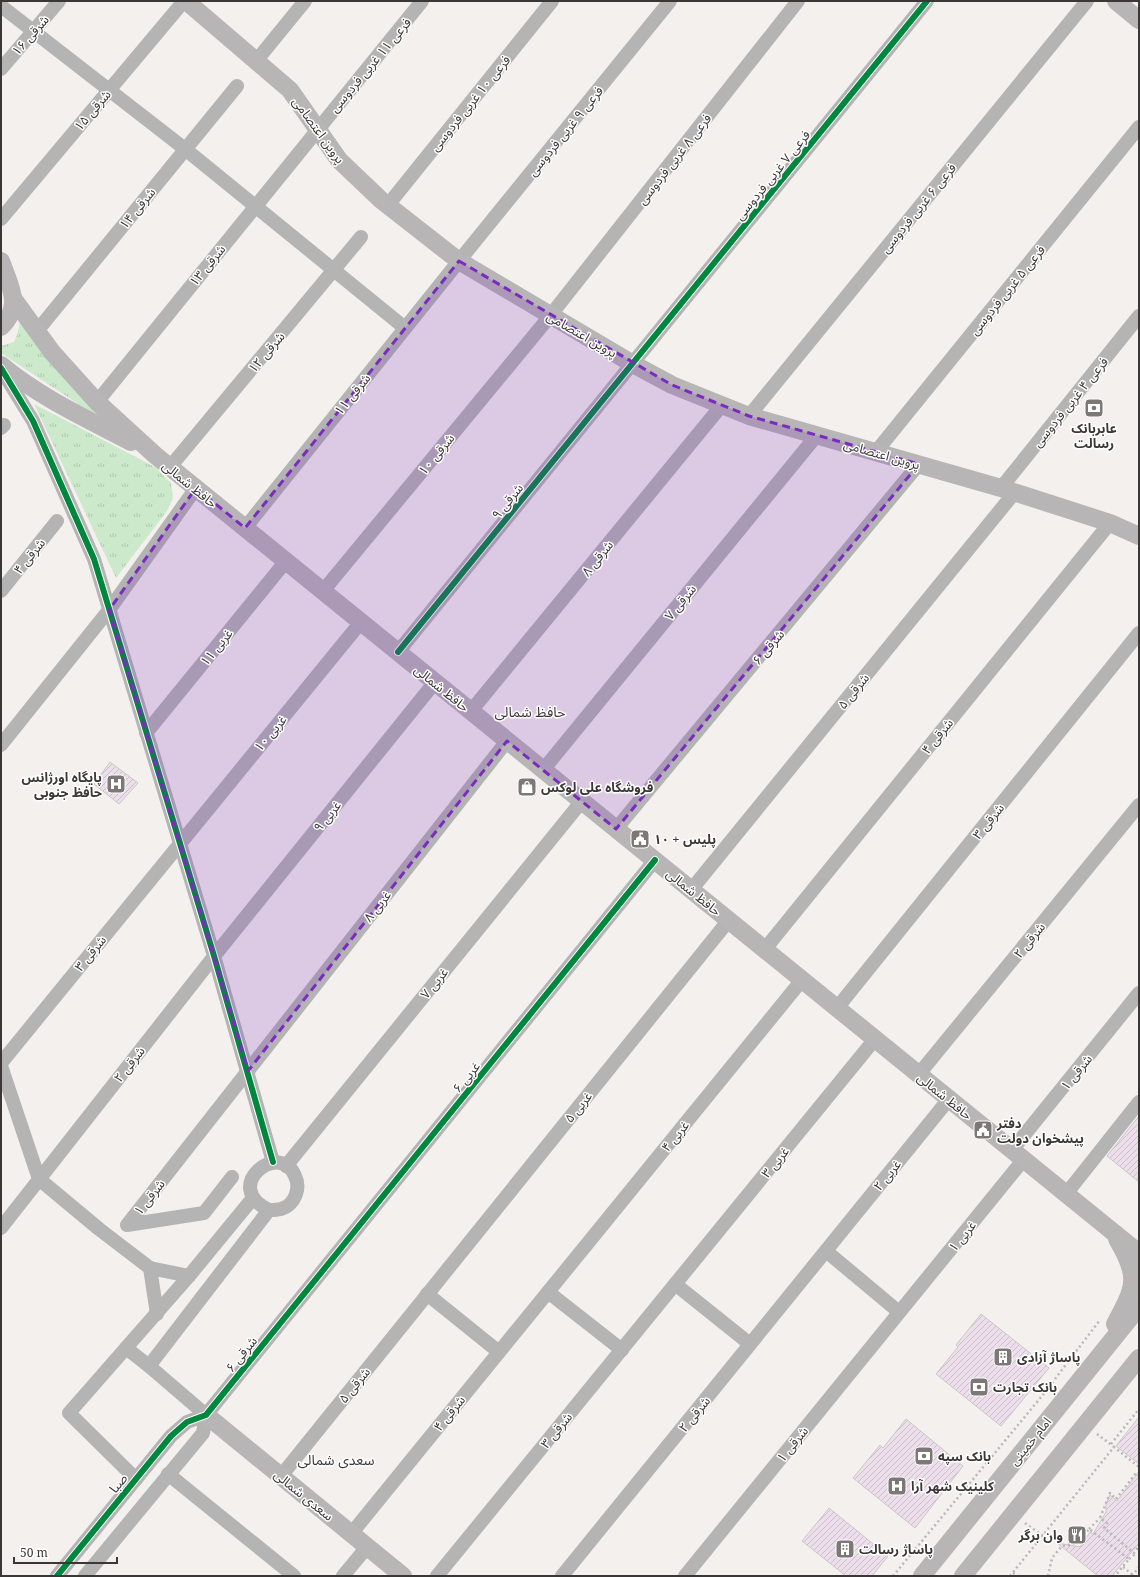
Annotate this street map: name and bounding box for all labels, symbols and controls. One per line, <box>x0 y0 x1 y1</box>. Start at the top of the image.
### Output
street label: ۱۶ شرقی <box>7 11 53 59</box>
street label: فرعی ۱۱ غربی فردوسی <box>325 14 415 116</box>
street label: فرعی ۱۰ غربی فردوسی <box>426 51 514 155</box>
street label: فرعی ۹ غربی فردوسی <box>523 82 607 180</box>
street label: ۱۵ شرقی <box>69 86 115 134</box>
street label: پروین اعتصامی <box>288 93 349 168</box>
street label: فرعی ۸ غربی فردوسی <box>633 110 715 208</box>
street label: فرعی ۷ غربی فردوسی <box>730 126 814 224</box>
street label: فرعی ۶ غربی فردوسی <box>876 159 960 257</box>
street label: ۱۴ شرقی <box>115 183 159 233</box>
street label: ۱۳ شرقی <box>185 240 229 290</box>
street label: فرعی ۵ غربی فردوسی <box>965 241 1049 339</box>
street label: پروین اعتصامی <box>543 307 621 362</box>
street label: ۱۲ شرقی <box>243 328 289 376</box>
street label: فرعی ۴ غربی فردوسی <box>1028 353 1112 451</box>
street label: ۱۱ شرقی <box>330 369 374 419</box>
bank icon: عابربانک رسالت <box>1083 397 1105 419</box>
place label: عابربانک رسالت <box>1071 419 1117 452</box>
street label: شرقی ۱۰ <box>414 429 458 479</box>
street label: پروین اعتصامی <box>841 435 922 475</box>
street label: حافظ شمالی <box>159 456 222 512</box>
street label: شرقی ۹ <box>487 479 527 523</box>
street label: ۴ شرقی <box>9 534 49 578</box>
street label: ۸ شرقی <box>577 536 617 580</box>
street label: ۷ شرقی <box>660 580 700 624</box>
street label: ۱۱ غربی <box>196 624 237 669</box>
street label: ۶ شرقی <box>748 625 788 669</box>
street label: حافظ شمالی <box>411 660 474 716</box>
street label: ۵ شرقی <box>833 669 873 713</box>
district label: حافظ شمالی <box>495 702 565 721</box>
street label: ۱۰ غربی <box>249 711 291 755</box>
street label: ۴ شرقی <box>917 714 957 758</box>
place label: پایگاه اورژانس حافظ جنوبی <box>22 768 102 801</box>
hospital icon: پایگاه اورژانس حافظ جنوبی <box>105 773 127 795</box>
shop icon: فروشگاه علی لوکس <box>516 776 538 798</box>
place label: فروشگاه علی لوکس <box>541 778 654 796</box>
street label: ۹ غربی <box>309 796 345 835</box>
street label: ۳ شرقی <box>968 799 1008 843</box>
public building icon: پلیس + ۱۰ <box>629 828 651 850</box>
place label: پلیس + ۱۰ <box>654 830 716 848</box>
street label: حافظ شمالی <box>663 864 726 920</box>
street label: ۸ غربی <box>359 886 395 925</box>
street label: ۲ شرقی <box>1009 918 1049 962</box>
street label: ۳ شرقی <box>70 931 110 975</box>
street label: ۷ غربی <box>416 963 452 1002</box>
street label: ۲ شرقی <box>109 1042 149 1086</box>
street label: ۱ شرقی <box>1056 1050 1096 1094</box>
street label: ۶ غربی <box>448 1057 484 1096</box>
street label: حافظ شمالی <box>914 1068 977 1124</box>
street label: ۵ غربی <box>560 1087 596 1126</box>
place label: دفتر پیشخوان دولت <box>996 1114 1084 1147</box>
street label: ۴ غربی <box>657 1116 693 1155</box>
public building icon: دفتر پیشخوان دولت <box>972 1119 994 1141</box>
street label: ۳ غربی <box>757 1142 793 1181</box>
street label: ۲ غربی <box>869 1155 905 1194</box>
street label: ۱ شرقی <box>129 1175 169 1219</box>
street label: ۱ غربی <box>944 1216 980 1255</box>
street label: ۶ شرقی <box>221 1332 261 1376</box>
building icon: پاساژ آزادی <box>992 1346 1014 1368</box>
place label: پاساژ آزادی <box>1017 1348 1080 1366</box>
street label: ۵ شرقی <box>334 1363 374 1407</box>
bank icon: بانک تجارت <box>968 1376 990 1398</box>
place label: بانک تجارت <box>993 1378 1057 1396</box>
street label: ۴ شرقی <box>429 1391 469 1435</box>
street label: ۲ شرقی <box>674 1392 714 1436</box>
street label: ۳ شرقی <box>536 1408 576 1452</box>
street label: امام خمینی <box>1005 1413 1056 1470</box>
street label: ۱ شرقی <box>772 1422 812 1466</box>
bank icon: بانک سپه <box>913 1445 935 1467</box>
place label: بانک سپه <box>938 1447 991 1465</box>
district label: سعدی شمالی <box>297 1450 375 1469</box>
street label: سعدی شمالی <box>271 1465 337 1525</box>
street label: صبا <box>105 1469 131 1496</box>
hospital icon: کلینیک شهر آرا <box>886 1475 908 1497</box>
place label: کلینیک شهر آرا <box>911 1477 994 1495</box>
restaurant icon: وان برگر <box>1066 1524 1088 1546</box>
place label: وان برگر <box>1018 1526 1063 1544</box>
building icon: پاساژ رسالت <box>834 1538 856 1560</box>
scale bar <box>14 1539 117 1565</box>
place label: پاساژ رسالت <box>859 1540 933 1558</box>
text: 50 m <box>20 1544 48 1561</box>

